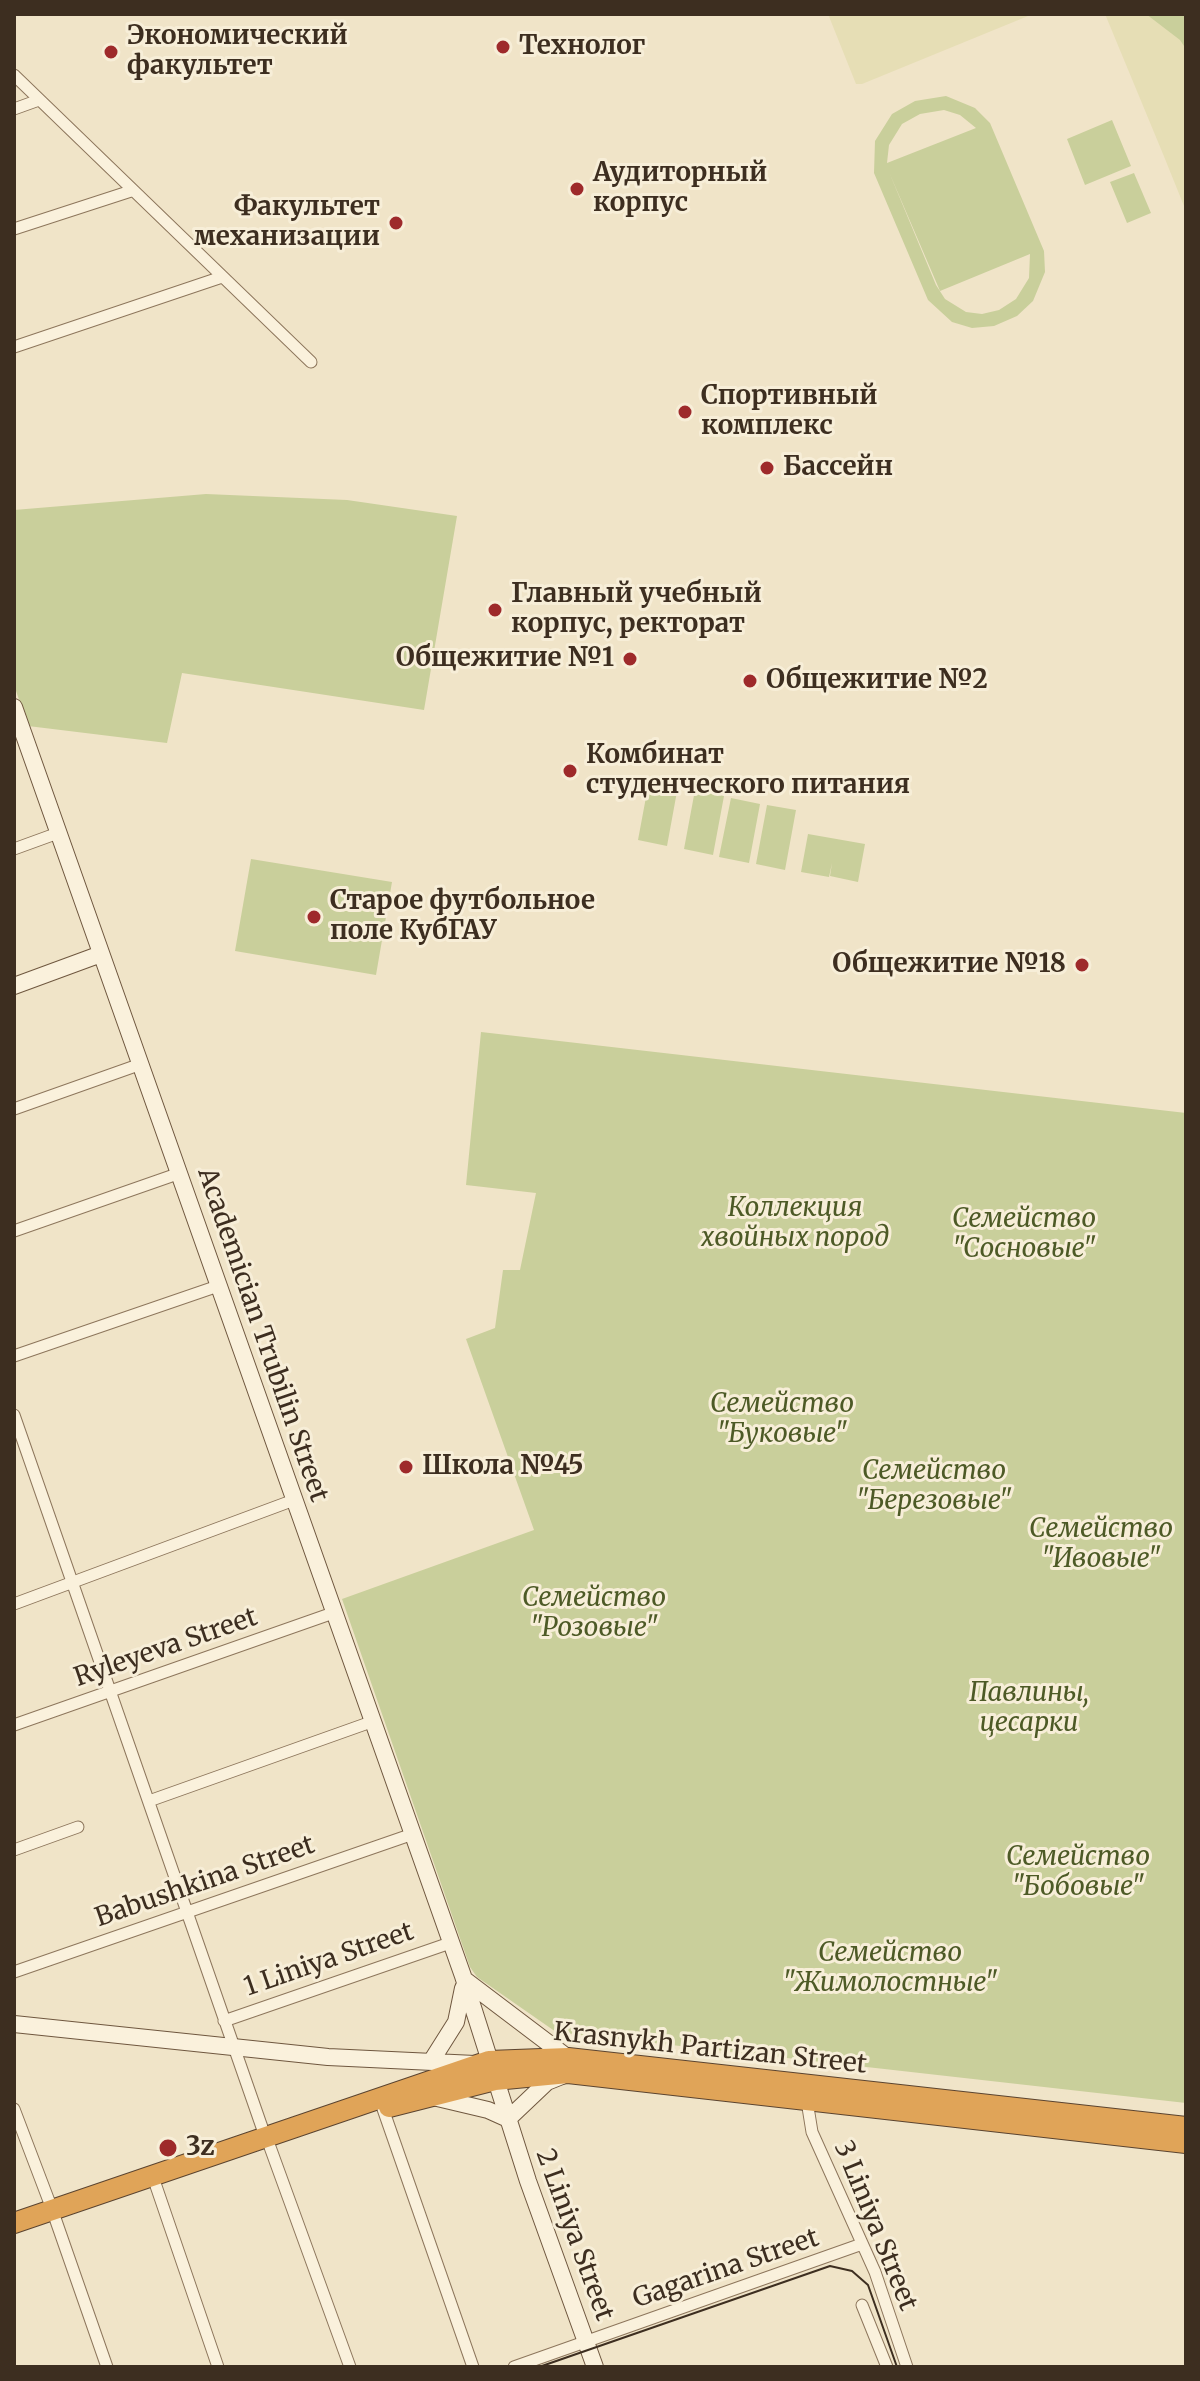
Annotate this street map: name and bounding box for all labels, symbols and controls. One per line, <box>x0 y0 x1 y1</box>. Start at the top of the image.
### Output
place label: Экономический факультет <box>127 21 348 82</box>
place label: Технолог <box>519 31 645 63</box>
marker: Технолог <box>494 38 512 56</box>
marker: Экономический факультет <box>102 43 120 61</box>
place label: Аудиторный корпус <box>593 158 767 220</box>
marker: Аудиторный корпус <box>568 180 586 198</box>
place label: Факультет механизации <box>194 192 380 254</box>
marker: Факультет механизации <box>387 214 405 232</box>
place label: Спортивный комплекс <box>701 381 878 442</box>
marker: Спортивный комплекс <box>676 403 694 421</box>
place label: Бассейн <box>783 452 893 484</box>
marker: Бассейн <box>758 459 776 477</box>
place label: Главный учебный корпус, ректорат <box>511 579 762 640</box>
marker: Главный учебный корпус, ректорат <box>486 601 504 619</box>
place label: Общежитие №1 <box>396 643 614 675</box>
marker: Общежитие №1 <box>621 650 639 668</box>
place label: Общежитие №2 <box>766 665 988 697</box>
marker: Общежитие №2 <box>741 672 759 690</box>
place label: Комбинат студенческого питания <box>586 740 910 802</box>
marker: Комбинат студенческого питания <box>561 762 579 780</box>
place label: Старое футбольное поле КубГАУ <box>330 886 595 948</box>
marker: Старое футбольное поле КубГАУ <box>305 908 323 926</box>
place label: Общежитие №18 <box>832 949 1066 981</box>
marker: Общежитие №18 <box>1073 956 1091 974</box>
street label: Academician Trubilin Street <box>190 1164 334 1506</box>
park label: Коллекция хвойных пород <box>701 1193 889 1254</box>
park label: Семейство "Сосновые" <box>952 1204 1096 1266</box>
park label: Семейство "Буковые" <box>710 1389 854 1450</box>
place label: Школа №45 <box>422 1451 583 1483</box>
park label: Семейство "Березовые" <box>856 1456 1012 1518</box>
marker: Школа №45 <box>397 1458 415 1476</box>
park label: Семейство "Ивовые" <box>1029 1514 1173 1576</box>
park label: Семейство "Розовые" <box>522 1583 666 1644</box>
street label: Ryleyeva Street <box>70 1602 262 1694</box>
park label: Павлины, цесарки <box>969 1678 1089 1740</box>
street label: Babushkina Street <box>91 1830 319 1934</box>
park label: Семейство "Бобовые" <box>1006 1842 1150 1904</box>
street label: 1 Liniya Street <box>240 1916 418 2004</box>
park label: Семейство "Жимолостные" <box>782 1938 998 2000</box>
street label: Krasnykh Partizan Street <box>552 2017 868 2081</box>
place label: 3z <box>186 2132 215 2164</box>
marker: 3z <box>157 2137 179 2159</box>
street label: 3 Liniya Street <box>827 2137 923 2315</box>
street label: 2 Liniya Street <box>528 2145 620 2325</box>
street label: Gagarina Street <box>629 2223 823 2315</box>

